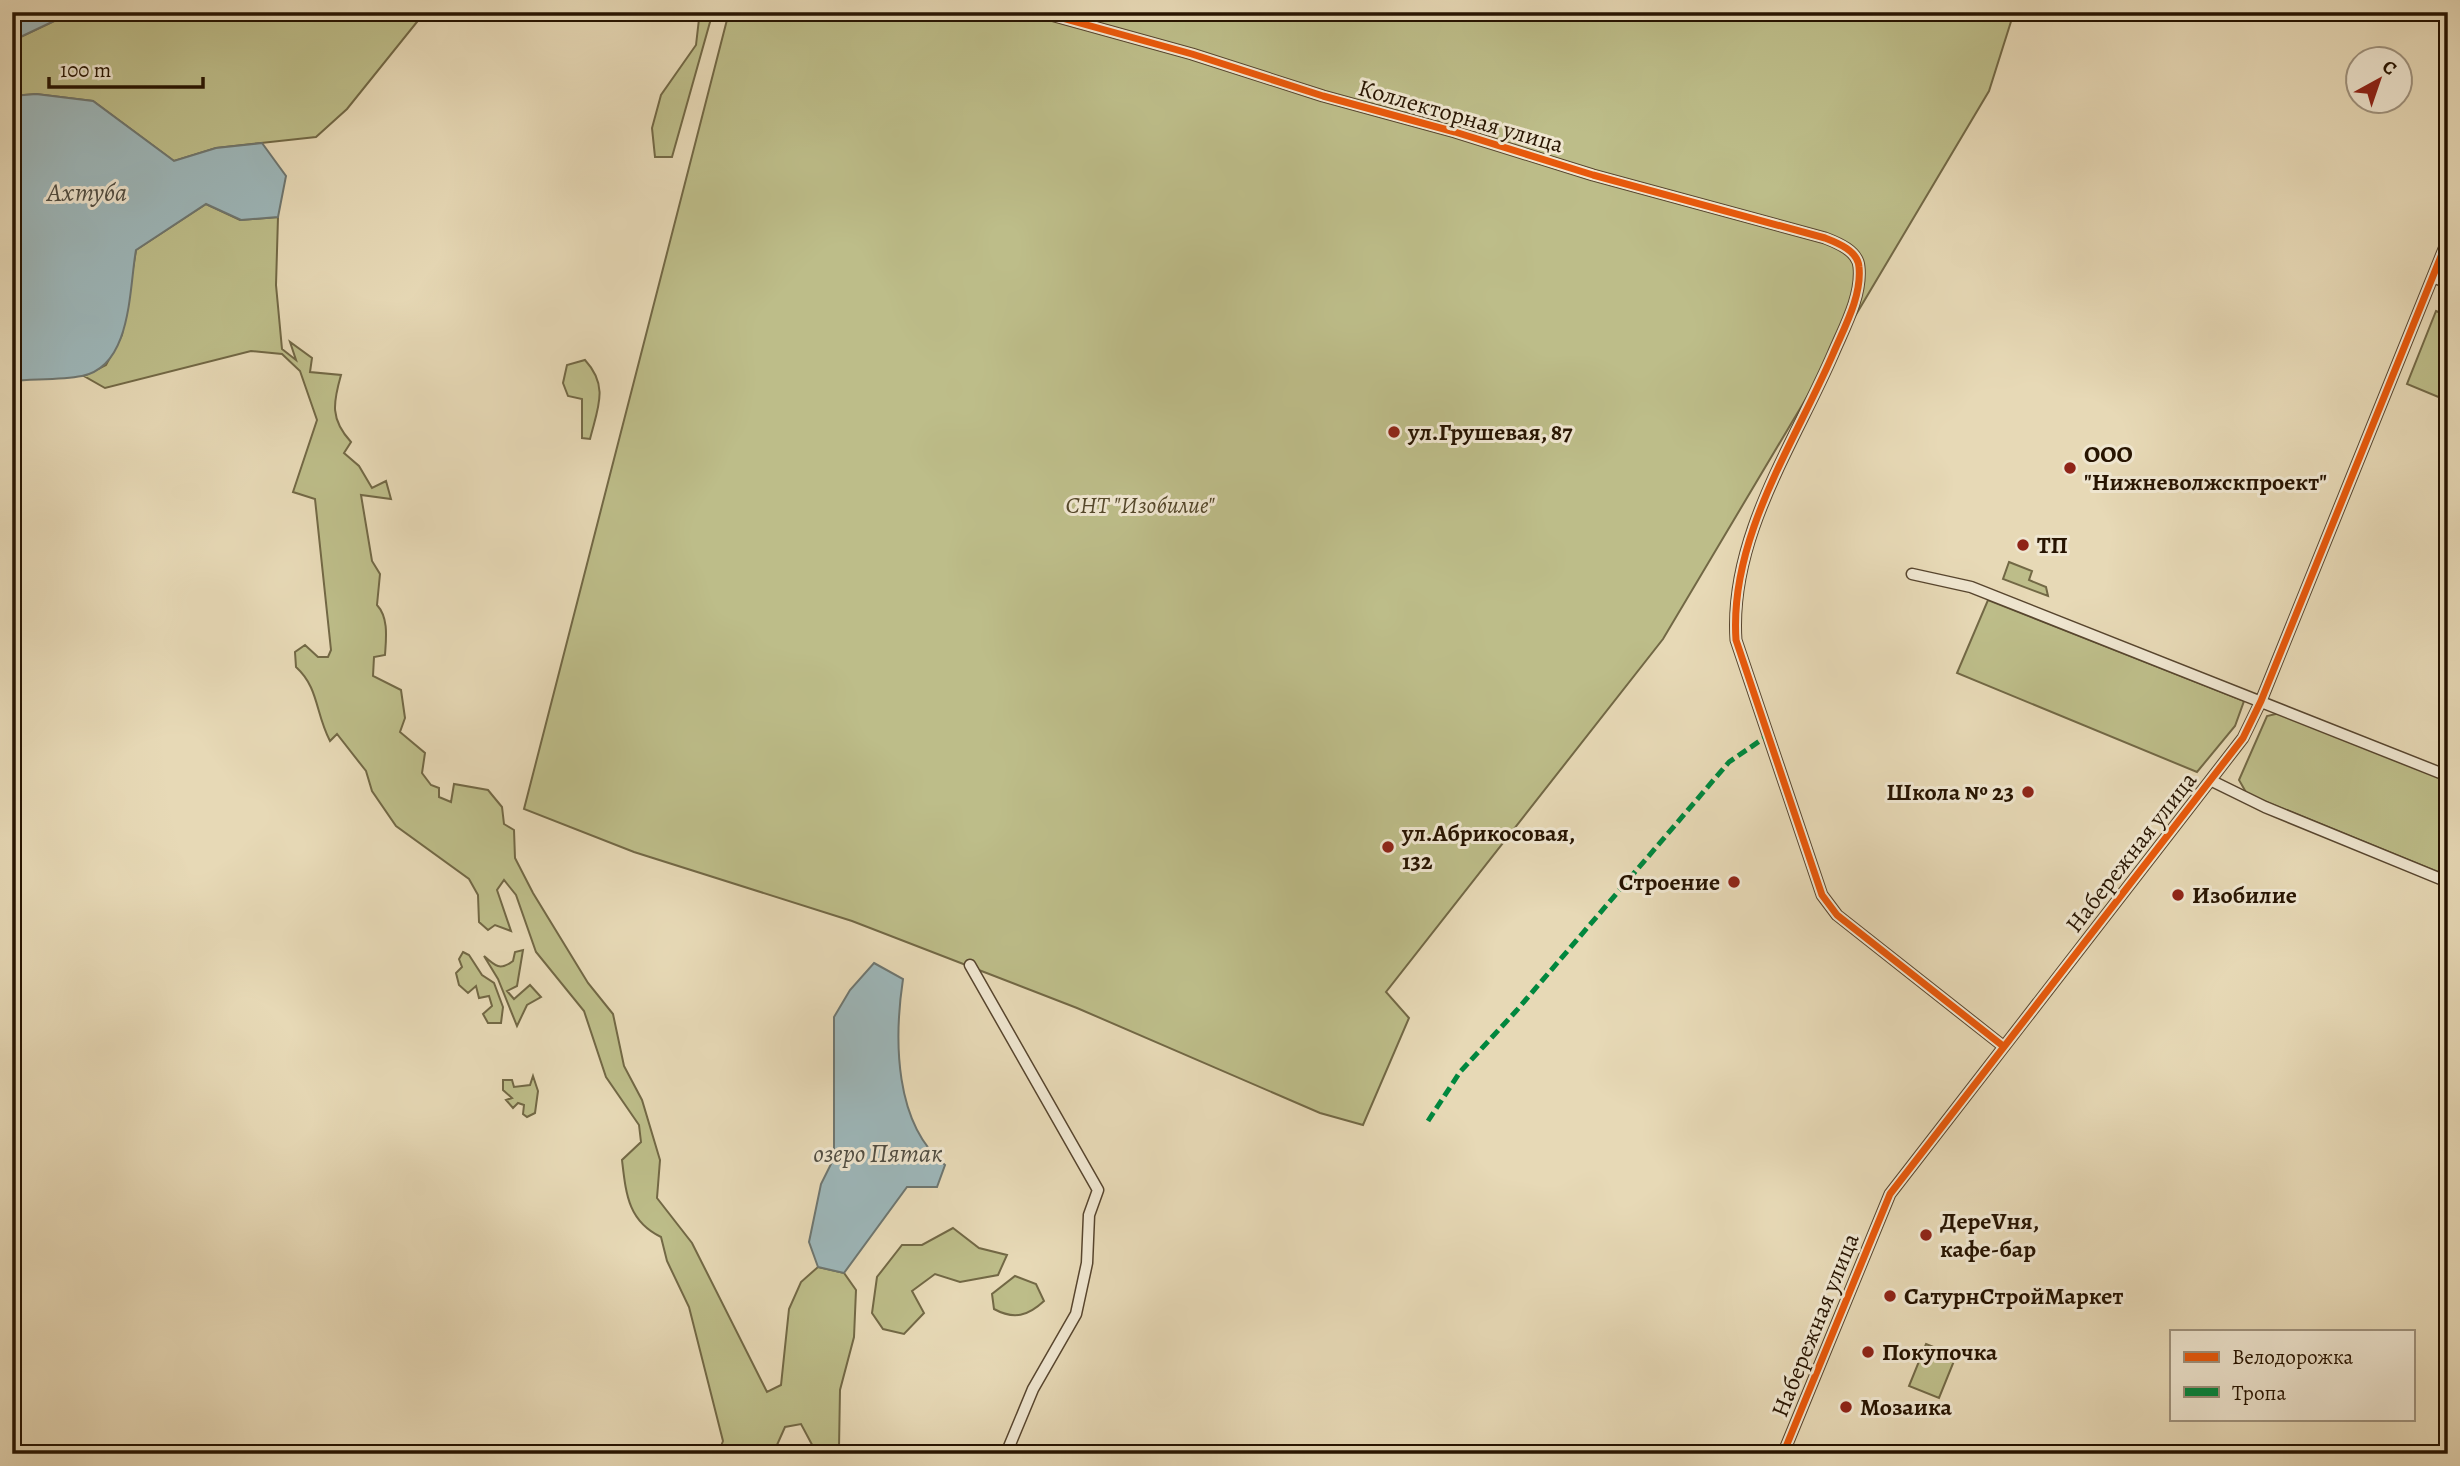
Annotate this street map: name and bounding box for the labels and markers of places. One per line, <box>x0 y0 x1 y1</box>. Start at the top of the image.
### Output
place label: ул.Грушевая, 87 <box>1407 416 1573 448</box>
marker: ул.Грушевая, 87 <box>1386 424 1402 440</box>
place label: ООО "Нижневолжскпроект" <box>2084 438 2327 498</box>
marker: ООО "Нижневолжскпроект" <box>2062 460 2078 476</box>
place label: ТП <box>2037 529 2068 561</box>
marker: ТП <box>2015 537 2031 553</box>
place label: Школа № 23 <box>1886 776 2014 808</box>
marker: Школа № 23 <box>2020 784 2036 800</box>
place label: ул.Абрикосовая, 132 <box>1401 817 1575 877</box>
marker: ул.Абрикосовая, 132 <box>1380 839 1396 855</box>
place label: Строение <box>1619 866 1720 898</box>
marker: Строение <box>1726 874 1742 890</box>
place label: Изобилие <box>2192 879 2297 911</box>
marker: Изобилие <box>2170 887 2186 903</box>
place label: ДереVня, кафе-бар <box>1940 1205 2039 1265</box>
marker: ДереVня, кафе-бар <box>1918 1227 1934 1243</box>
place label: СатурнСтройМаркет <box>1904 1280 2123 1312</box>
marker: СатурнСтройМаркет <box>1882 1288 1898 1304</box>
place label: Покупочка <box>1882 1336 1998 1368</box>
marker: Покупочка <box>1860 1344 1876 1360</box>
place label: Мозаика <box>1860 1391 1953 1423</box>
marker: Мозаика <box>1838 1399 1854 1415</box>

